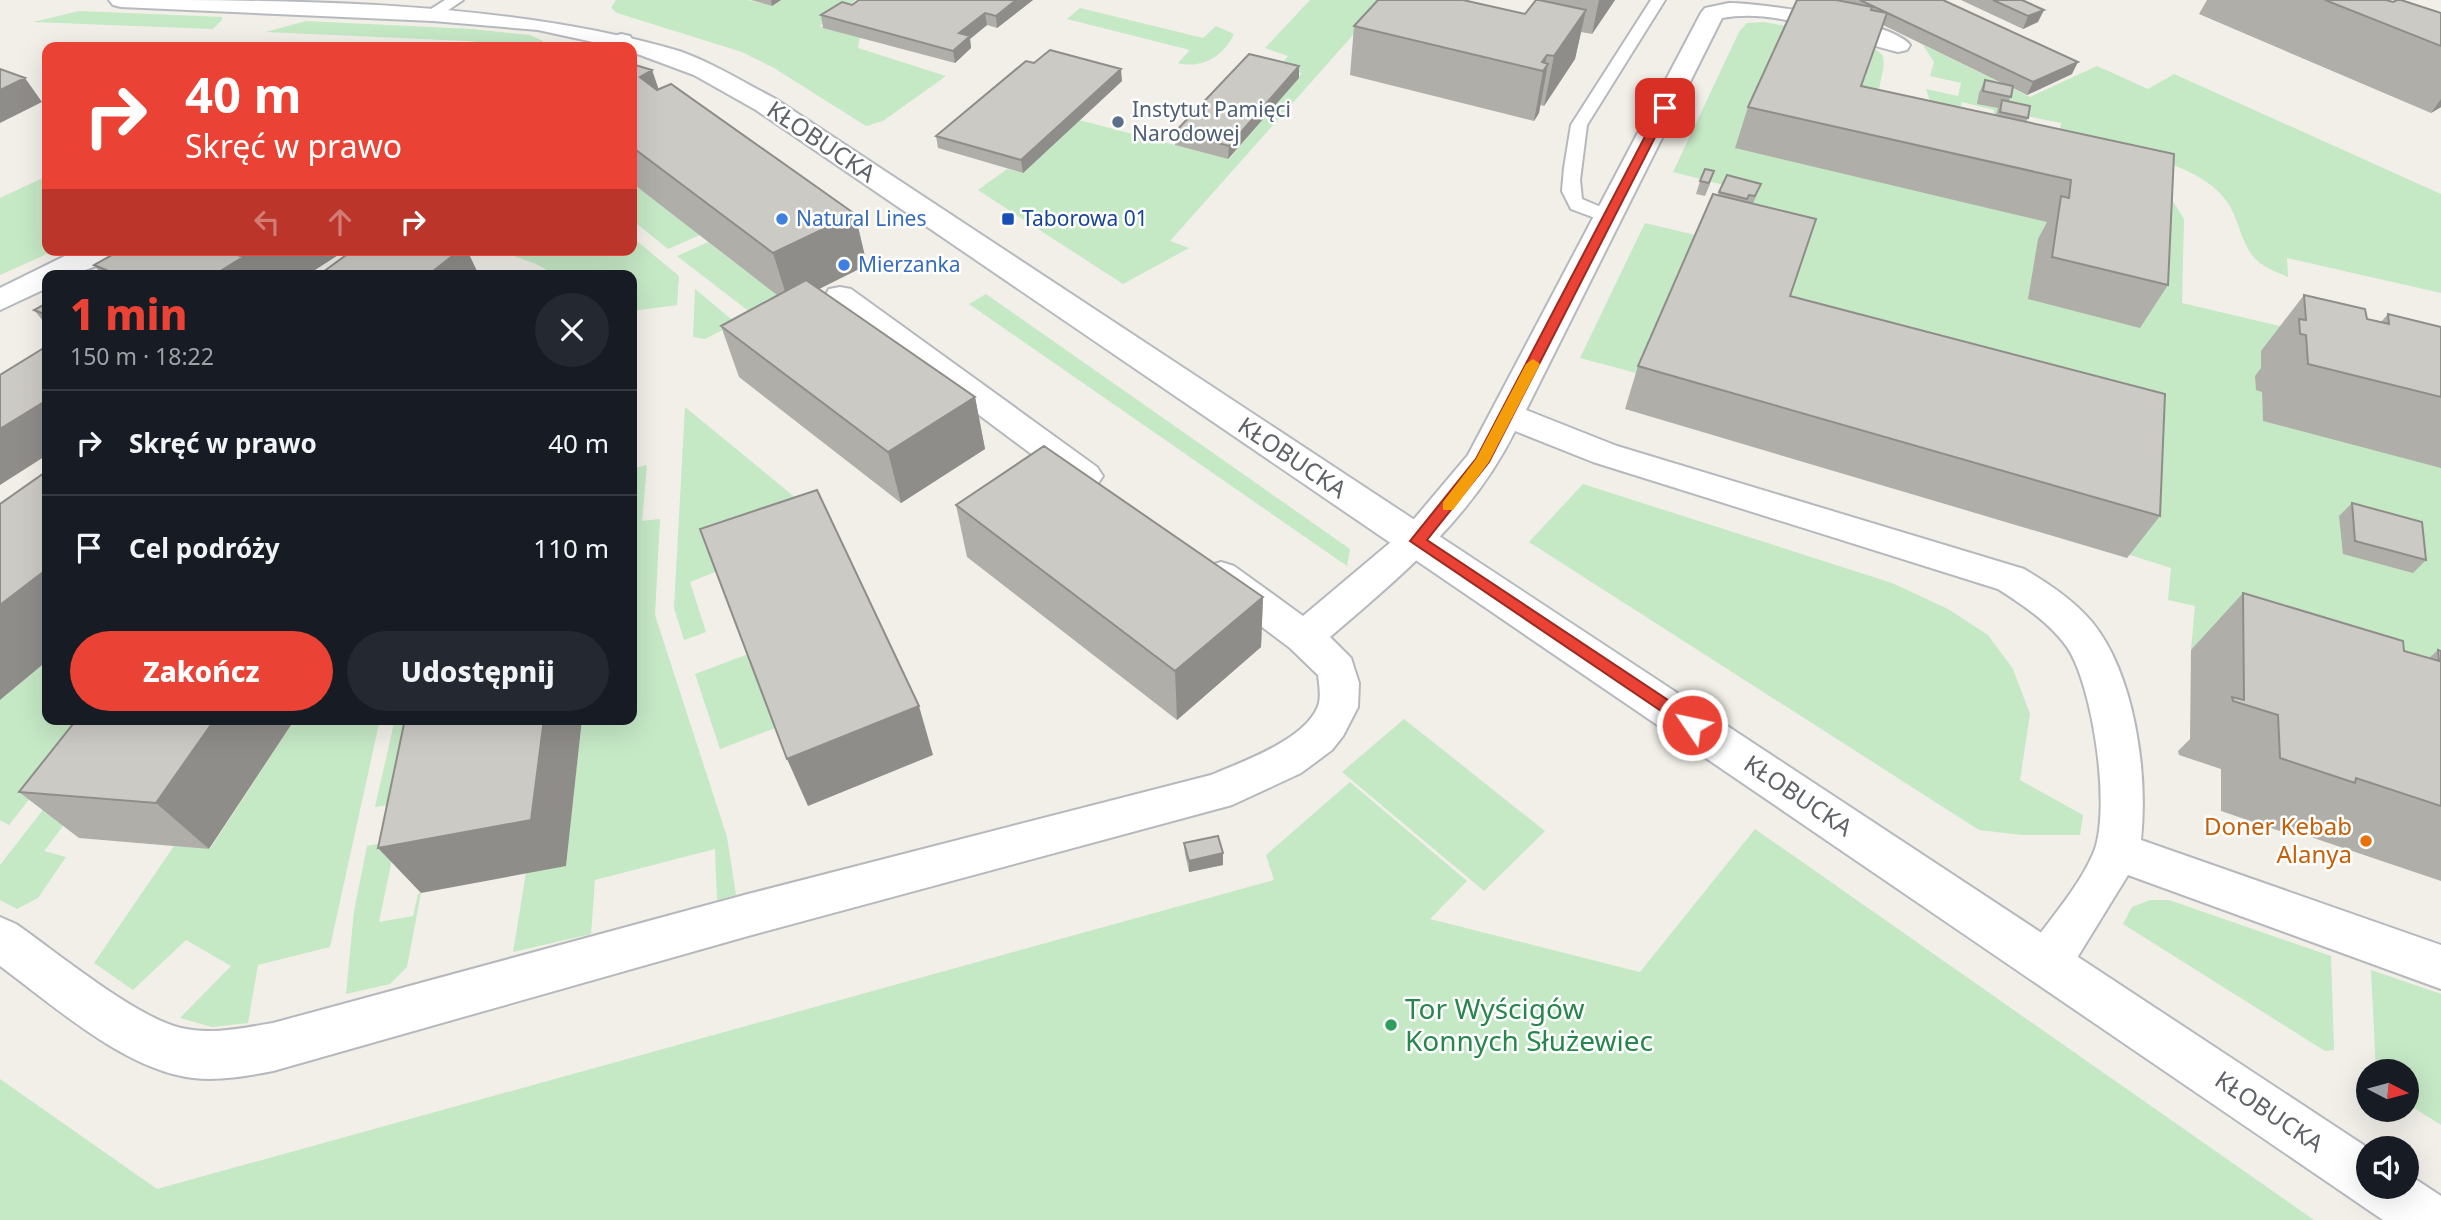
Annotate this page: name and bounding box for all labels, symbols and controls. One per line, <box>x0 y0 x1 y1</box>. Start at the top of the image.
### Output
text: 40 m <box>185 61 302 127</box>
icon: right <box>70 70 161 161</box>
pin <box>1635 78 1695 138</box>
icon: arrive <box>1646 89 1684 127</box>
street label: KŁOBUCKA <box>761 92 883 190</box>
place label: Instytut Pamięci Narodowej <box>1132 95 1291 147</box>
marker: Instytut Pamięci Narodowej <box>1110 114 1126 130</box>
text: Skręć w prawo <box>185 124 402 167</box>
icon: left <box>248 203 286 241</box>
icon: ahead <box>321 203 359 241</box>
icon: right <box>394 203 432 241</box>
place label: Natural Lines <box>796 204 927 232</box>
place label: Taborowa 01 <box>1022 204 1148 232</box>
marker: Natural Lines <box>774 211 790 227</box>
marker: Taborowa 01 <box>1000 211 1016 227</box>
place label: Mierzanka <box>858 250 961 278</box>
marker: Mierzanka <box>836 257 852 273</box>
text: 1 min <box>70 285 187 342</box>
button: close <box>535 293 609 367</box>
text: 150 m · 18:22 <box>70 340 214 372</box>
street label: KŁOBUCKA <box>1232 408 1354 506</box>
icon: right <box>70 424 108 462</box>
text: Skręć w prawo <box>129 425 317 461</box>
text: 40 m <box>548 425 609 461</box>
icon: arrive <box>70 529 108 567</box>
text: Cel podróży <box>129 530 280 566</box>
text: 110 m <box>533 530 609 566</box>
button: Zakończ <box>70 631 333 711</box>
button: Udostępnij <box>347 631 609 711</box>
position arrow <box>1655 688 1729 762</box>
street label: KŁOBUCKA <box>1738 746 1860 844</box>
place label: Doner Kebab Alanya <box>2204 809 2352 870</box>
marker: Doner Kebab Alanya <box>2358 833 2374 849</box>
place label: Tor Wyścigów Konnych Służewiec <box>1405 989 1653 1059</box>
marker: Tor Wyścigów Konnych Służewiec <box>1383 1017 1399 1033</box>
north arrow <box>2356 1059 2418 1122</box>
map controls <box>2356 1059 2419 1199</box>
street label: KŁOBUCKA <box>2209 1062 2331 1160</box>
button: sound <box>2356 1136 2419 1199</box>

